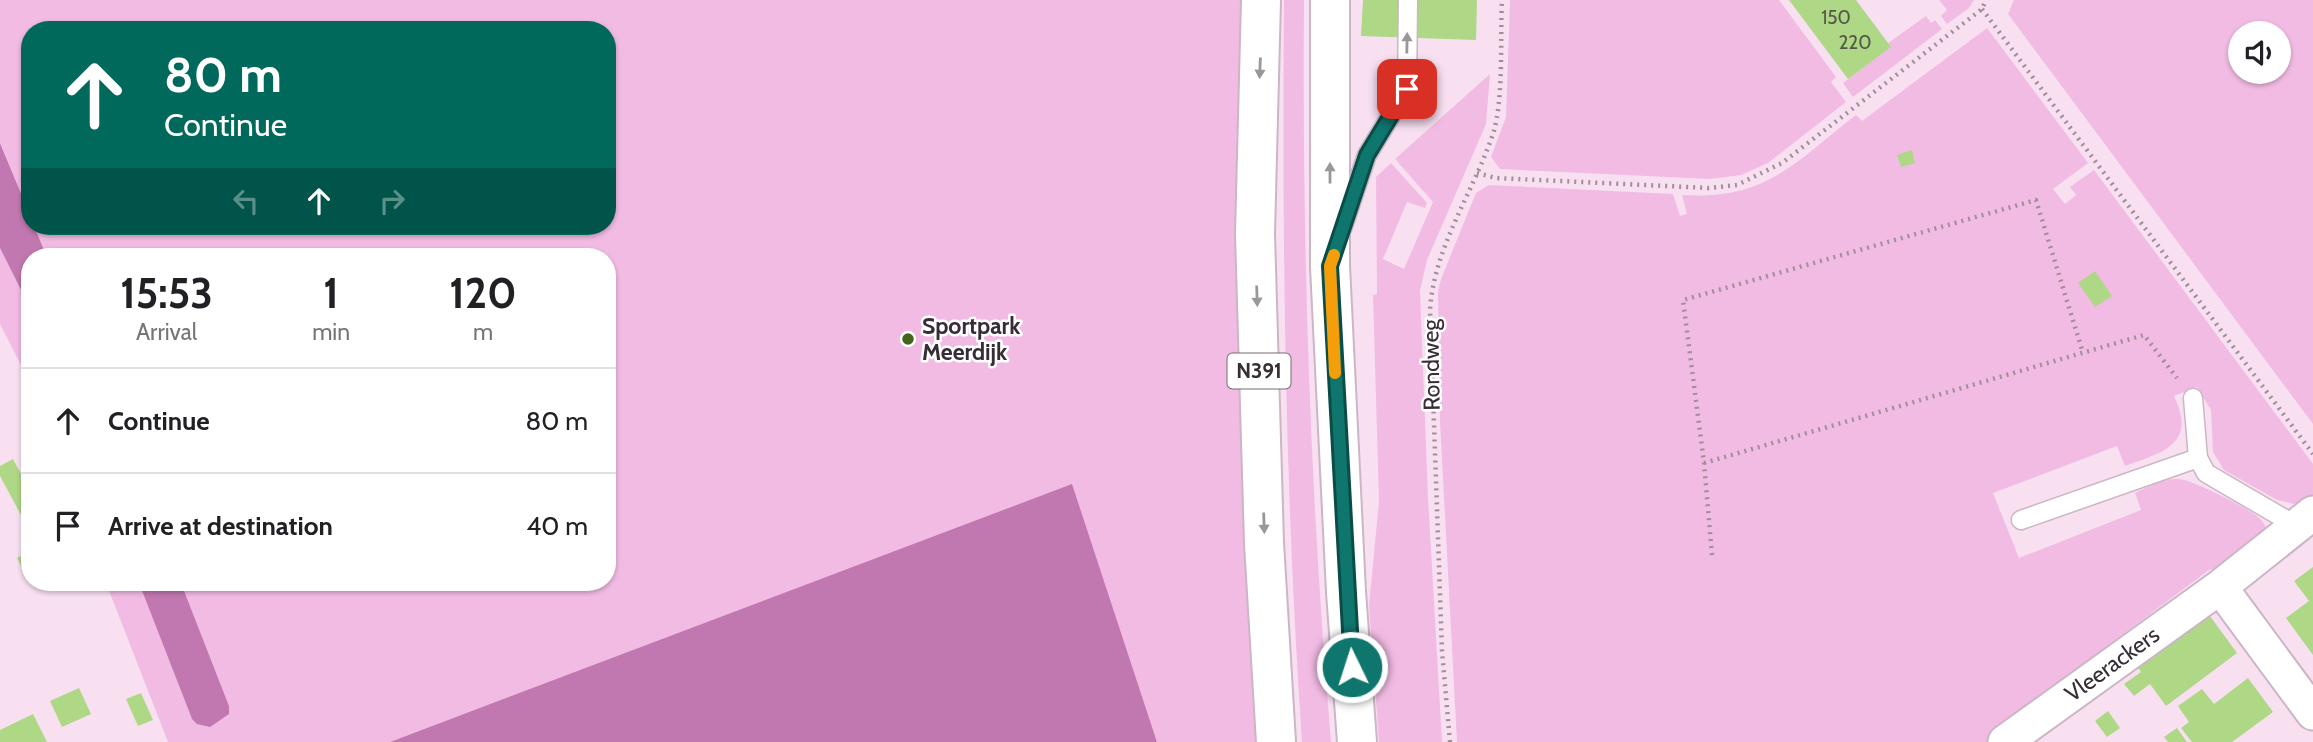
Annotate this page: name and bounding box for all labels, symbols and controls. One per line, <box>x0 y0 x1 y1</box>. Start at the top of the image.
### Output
house number: 150 <box>1821 6 1851 29</box>
map controls <box>2228 21 2291 84</box>
button: sound <box>2228 21 2291 84</box>
house number: 220 <box>1838 31 1872 54</box>
one-way arrow <box>1401 32 1413 54</box>
text: 80 m <box>164 45 282 104</box>
icon: ahead <box>49 49 140 140</box>
one-way arrow <box>1254 57 1265 79</box>
pin <box>1377 59 1437 119</box>
icon: arrive <box>1388 70 1426 108</box>
text: Continue <box>164 105 287 144</box>
one-way arrow <box>1324 162 1336 184</box>
icon: left <box>227 182 265 220</box>
icon: ahead <box>300 182 338 220</box>
icon: right <box>373 182 411 220</box>
text: 15:53 <box>120 267 213 319</box>
text: 1 <box>323 267 339 319</box>
text: 120 <box>449 267 517 319</box>
one-way arrow <box>1251 285 1263 307</box>
place label: Sportpark Meerdijk <box>922 312 1021 366</box>
text: Arrival <box>136 318 197 346</box>
text: min <box>312 318 350 346</box>
text: m <box>473 318 493 346</box>
street label: Rondweg <box>1416 318 1446 411</box>
marker: Sportpark Meerdijk <box>900 331 916 347</box>
road number: N391 <box>1228 354 1290 388</box>
icon: ahead <box>49 402 87 440</box>
text: Continue <box>108 405 210 437</box>
text: 80 m <box>525 405 588 437</box>
icon: arrive <box>49 507 87 545</box>
text: Arrive at destination <box>108 510 333 542</box>
text: 40 m <box>526 510 588 542</box>
one-way arrow <box>1258 512 1269 534</box>
street label: Vleerackers <box>2059 620 2165 708</box>
position arrow <box>1315 630 1389 704</box>

